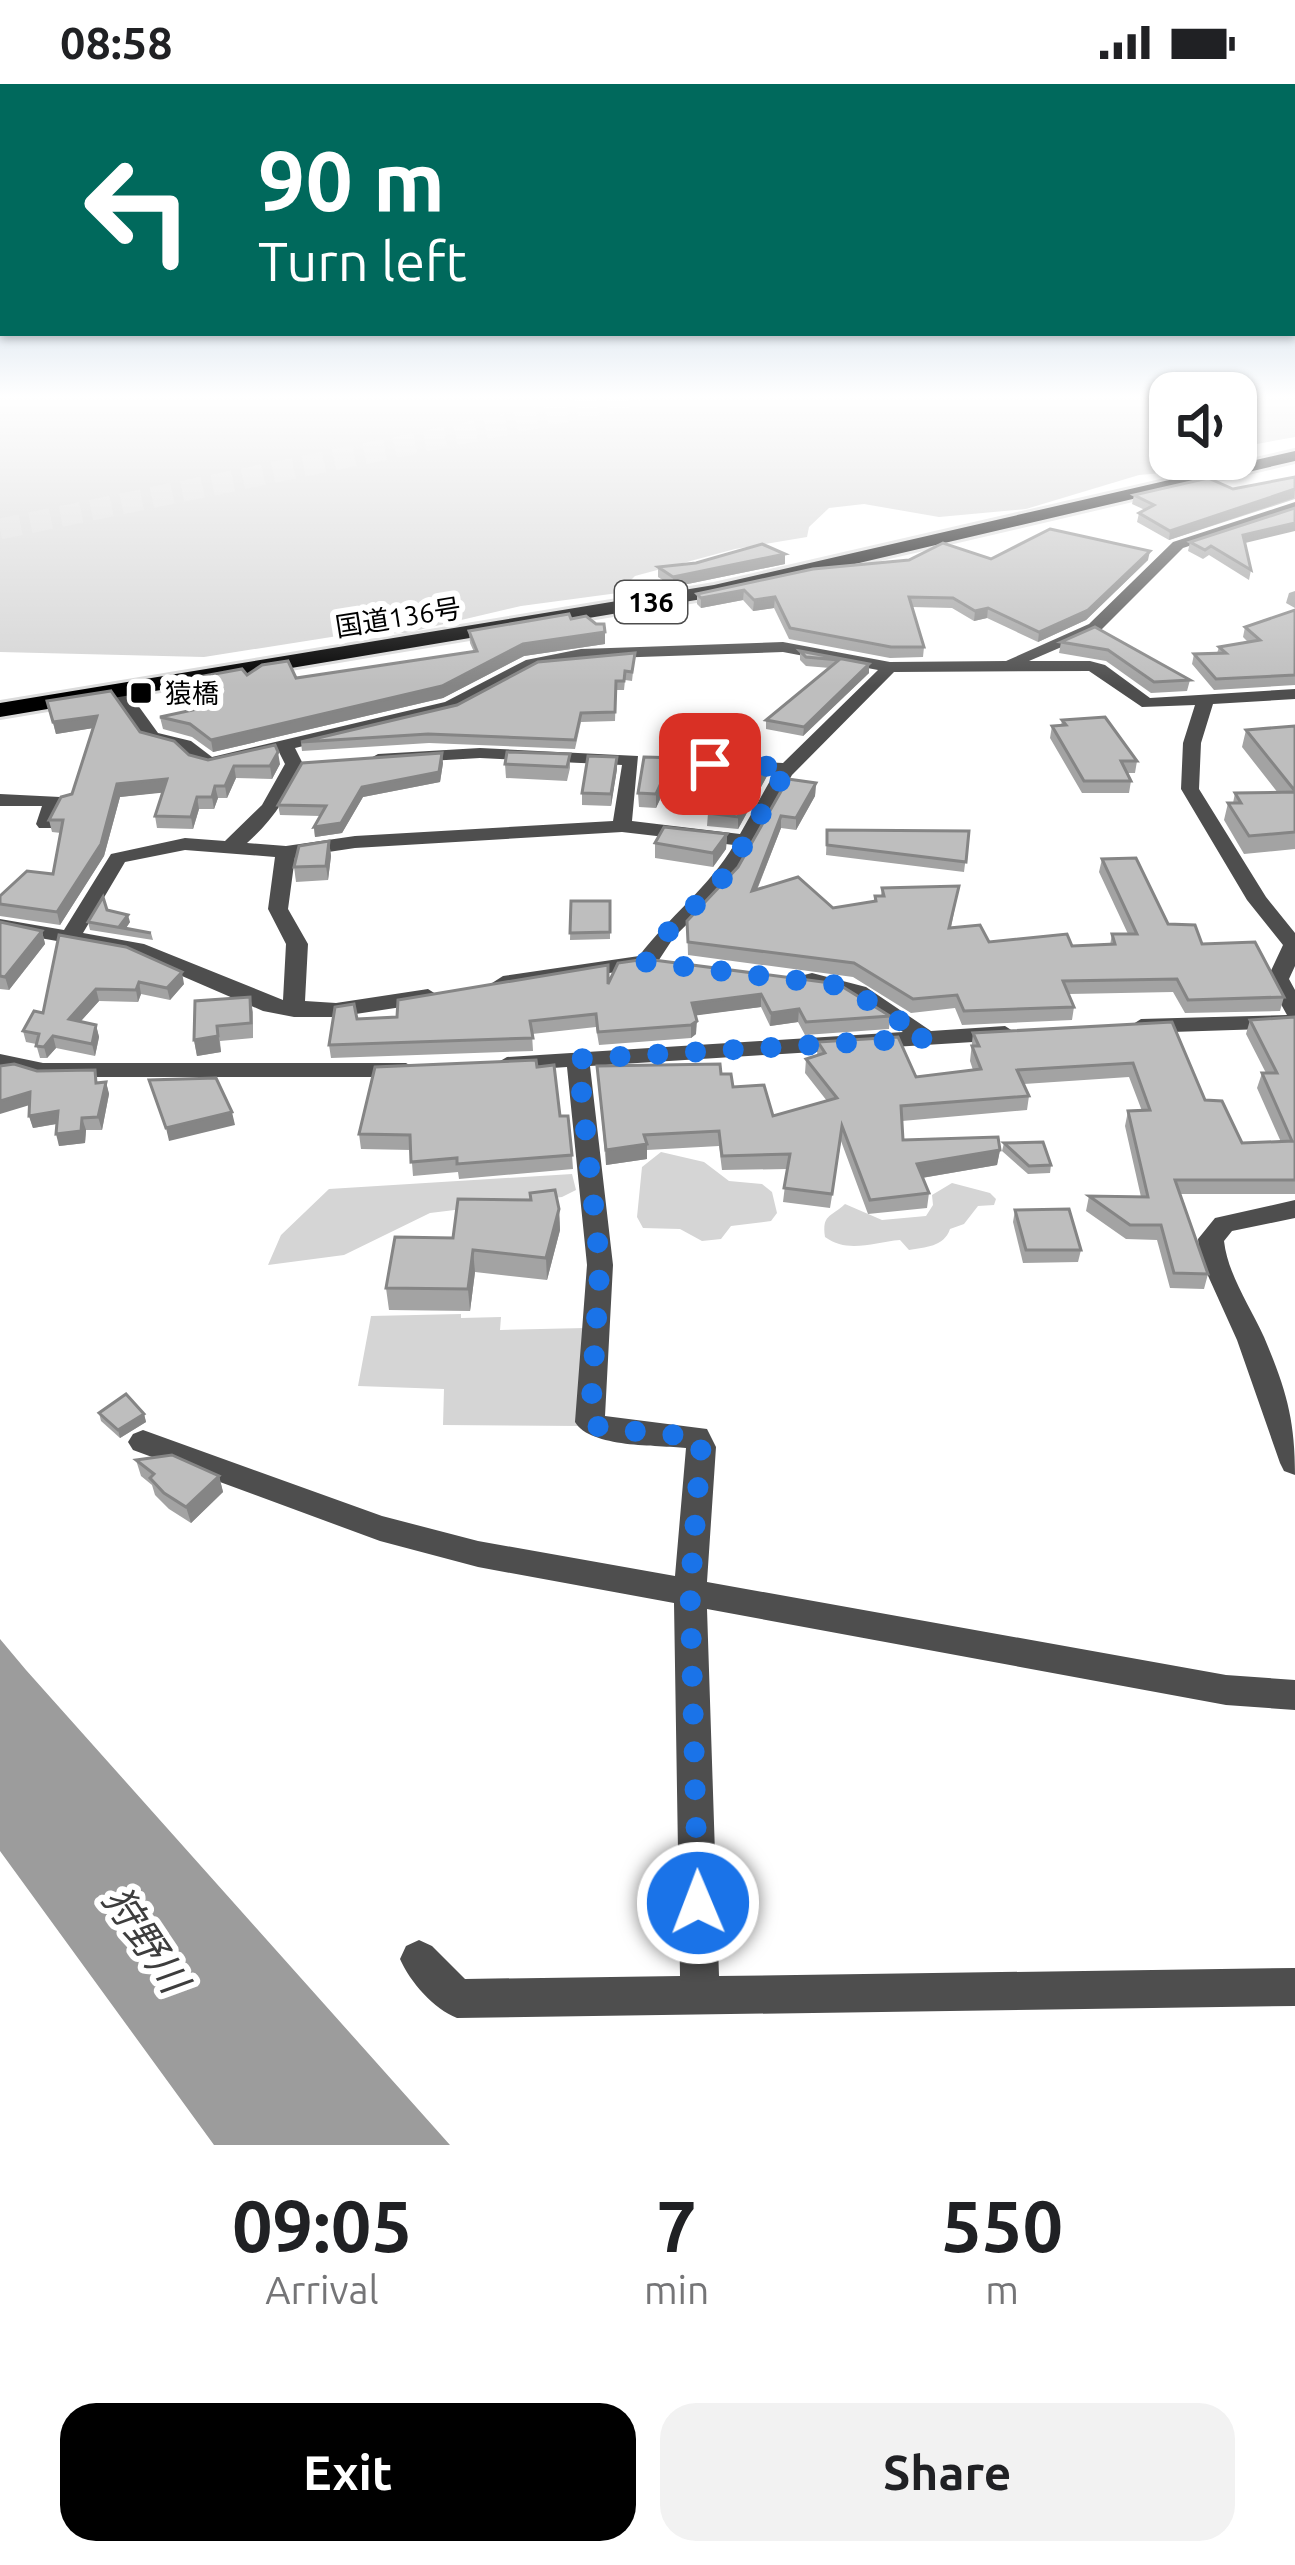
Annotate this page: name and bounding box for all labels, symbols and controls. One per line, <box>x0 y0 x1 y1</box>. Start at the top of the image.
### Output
text: 08:58 <box>60 17 173 68</box>
icon: left <box>60 132 216 288</box>
text: 90 m <box>258 133 445 227</box>
text: Turn left <box>258 231 467 291</box>
map controls <box>1149 372 1257 480</box>
button: sound <box>1149 372 1257 480</box>
road number: 136 <box>615 581 687 623</box>
street label: 国道136号 <box>333 592 463 642</box>
place label: 猿橋 <box>165 678 219 708</box>
marker: 猿橋 <box>128 680 154 706</box>
pin <box>659 713 761 815</box>
icon: arrive <box>677 731 743 797</box>
position arrow <box>635 1840 761 1966</box>
water label: 狩野川 <box>95 1878 199 2003</box>
text: 09:05 <box>232 2185 412 2266</box>
text: 7 <box>656 2185 697 2266</box>
text: 550 <box>941 2185 1063 2266</box>
text: Arrival <box>265 2268 379 2311</box>
text: min <box>644 2268 709 2311</box>
text: m <box>985 2268 1019 2311</box>
button: Exit <box>60 2403 636 2541</box>
button: Share <box>660 2403 1235 2541</box>

